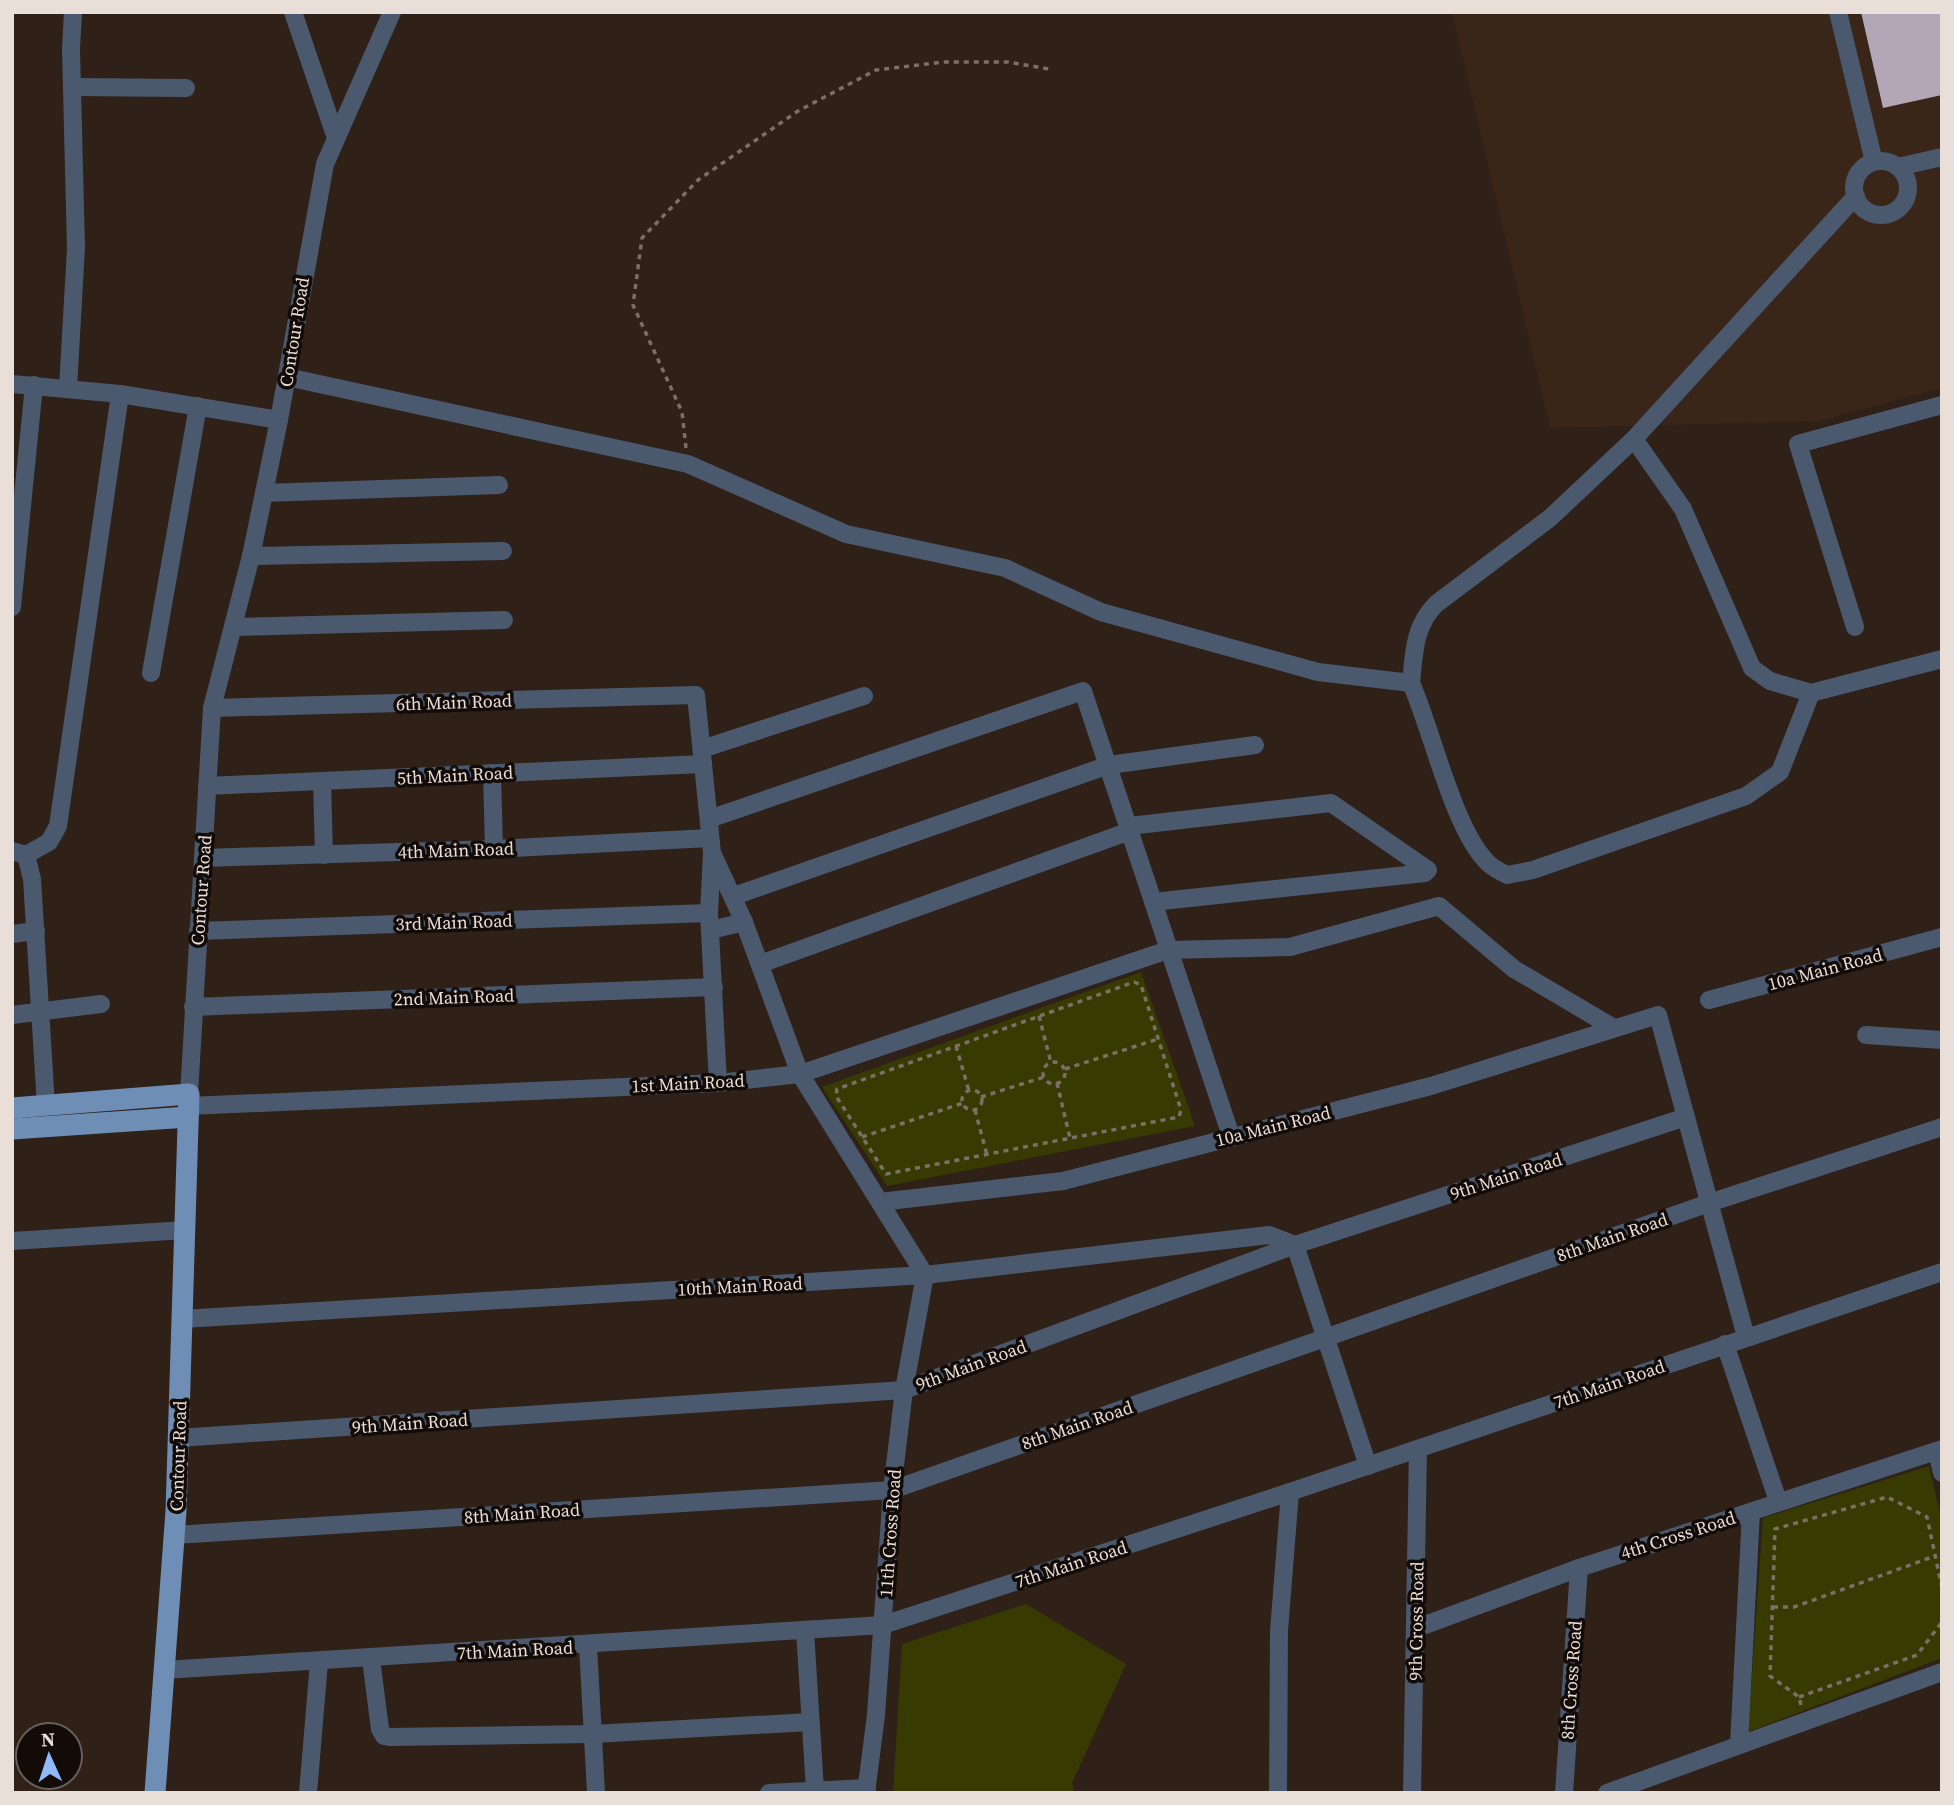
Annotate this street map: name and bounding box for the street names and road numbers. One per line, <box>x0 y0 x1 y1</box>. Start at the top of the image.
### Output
street label: Contour Road <box>273 275 315 389</box>
street label: 6th Main Road <box>396 687 512 717</box>
street label: 5th Main Road <box>396 759 514 791</box>
street label: Contour Road <box>185 834 217 946</box>
street label: 4th Main Road <box>398 835 514 865</box>
street label: 3rd Main Road <box>395 907 513 937</box>
street label: 10a Main Road <box>1765 942 1885 996</box>
street label: 2nd Main Road <box>393 982 515 1012</box>
street label: 1st Main Road <box>631 1068 745 1098</box>
street label: 10a Main Road <box>1213 1100 1333 1152</box>
street label: 9th Main Road <box>1447 1146 1565 1206</box>
street label: 8th Main Road <box>1553 1206 1671 1268</box>
street label: 10th Main Road <box>677 1270 803 1302</box>
street label: 9th Main Road <box>912 1333 1030 1397</box>
street label: 7th Main Road <box>1550 1353 1668 1415</box>
street label: 8th Main Road <box>1018 1394 1136 1456</box>
street label: Contour Road <box>164 1400 192 1512</box>
street label: 9th Main Road <box>351 1406 469 1440</box>
street label: 11th Cross Road <box>873 1468 907 1598</box>
street label: 8th Main Road <box>463 1496 581 1530</box>
street label: 4th Cross Road <box>1617 1505 1739 1565</box>
street label: 7th Main Road <box>1012 1534 1130 1594</box>
street label: 9th Cross Road <box>1402 1561 1430 1681</box>
street label: 8th Cross Road <box>1554 1620 1588 1740</box>
street label: 7th Main Road <box>456 1634 574 1666</box>

